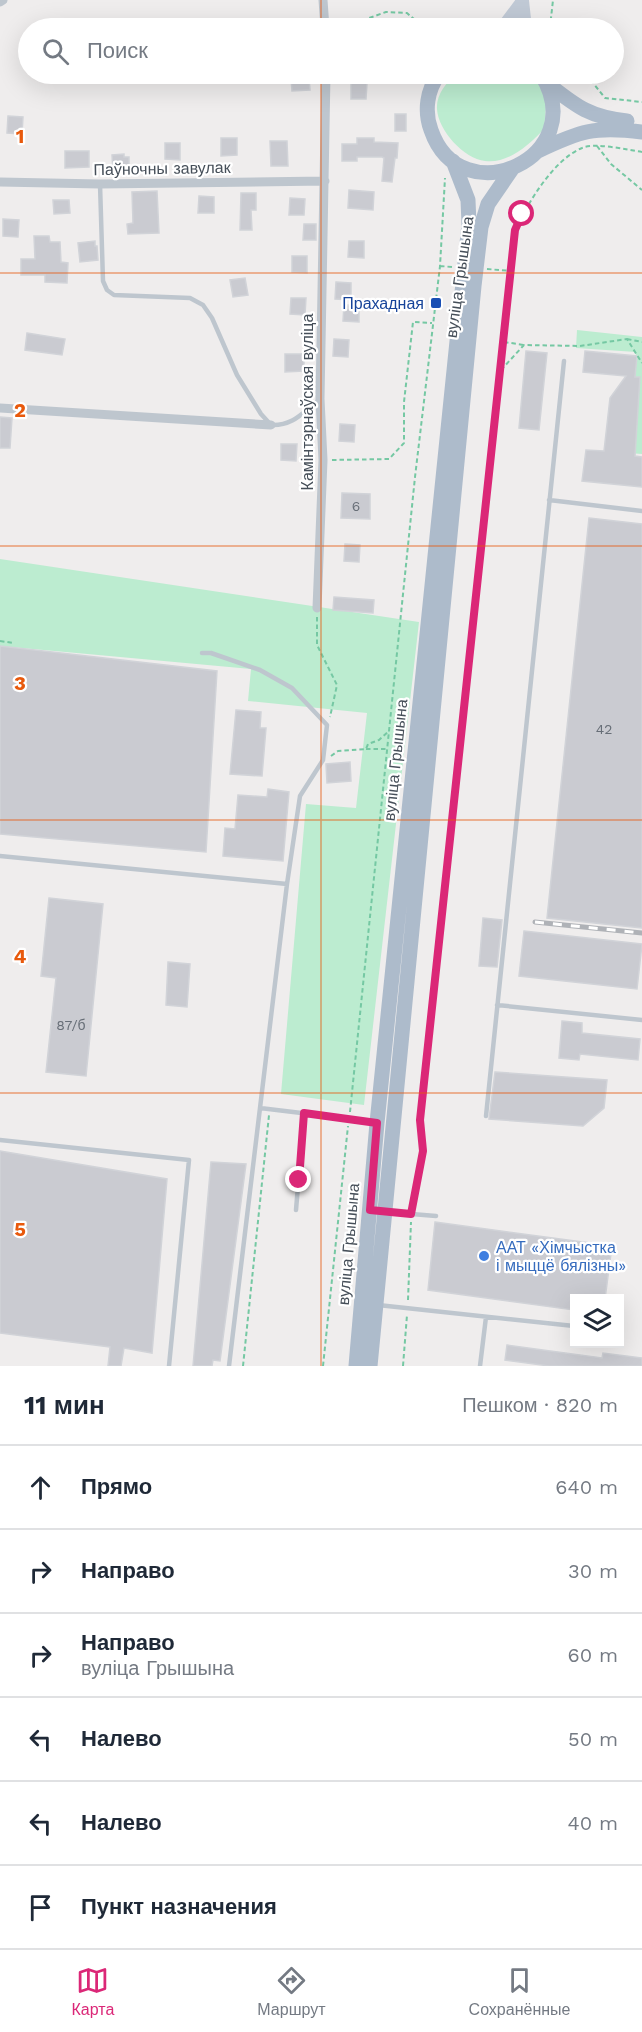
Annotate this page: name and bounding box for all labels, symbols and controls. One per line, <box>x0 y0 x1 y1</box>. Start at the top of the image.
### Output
search box <box>18 18 624 84</box>
icon: search <box>39 35 72 68</box>
text: Поиск <box>87 38 148 63</box>
text: 1 <box>16 124 24 148</box>
street label: Паўночны завулак <box>93 158 232 179</box>
route start <box>508 200 534 226</box>
street label: вуліца Грышына <box>442 215 477 339</box>
place label: Прахадная <box>342 294 424 313</box>
marker: Прахадная <box>429 296 443 310</box>
street label: Камінтэрнаўская вуліца <box>298 313 317 490</box>
text: 2 <box>14 398 26 422</box>
house number: 6 <box>352 498 360 514</box>
text: 3 <box>14 671 26 695</box>
street label: вуліца Грышына <box>380 698 411 822</box>
house number: 42 <box>596 721 612 737</box>
text: 4 <box>14 944 27 968</box>
house number: 87/б <box>56 1017 86 1033</box>
route end <box>285 1166 311 1192</box>
street label: вуліца Грышына <box>334 1182 363 1306</box>
text: 5 <box>14 1217 26 1241</box>
place label: ААТ «Хімчыстка і мыццё бялізны» <box>496 1238 626 1275</box>
marker: ААТ «Хімчыстка і мыццё бялізны» <box>477 1249 491 1263</box>
map controls <box>570 1294 624 1348</box>
button: layers <box>570 1294 624 1348</box>
text: 11 мин <box>24 1390 105 1420</box>
text: Пешком · 820 m <box>462 1393 618 1417</box>
icon: ahead <box>24 1471 57 1504</box>
text: Прямо <box>81 1474 152 1499</box>
text: 640 m <box>555 1475 618 1499</box>
icon: right <box>24 1555 57 1588</box>
text: Направо <box>81 1558 175 1583</box>
text: 30 m <box>568 1559 618 1583</box>
text: Направо <box>81 1630 175 1655</box>
icon: right <box>24 1639 57 1672</box>
text: 60 m <box>568 1643 618 1667</box>
text: вуліца Грышына <box>81 1656 234 1680</box>
icon: left <box>24 1723 57 1756</box>
text: Налево <box>81 1726 162 1751</box>
text: 50 m <box>568 1727 618 1751</box>
icon: left <box>24 1807 57 1840</box>
text: Налево <box>81 1810 162 1835</box>
text: 40 m <box>567 1811 618 1835</box>
icon: arrive <box>24 1891 57 1924</box>
text: Пункт назначения <box>81 1894 277 1919</box>
tab: Карта <box>72 1964 114 2019</box>
tab: Маршрут <box>257 1964 326 2019</box>
tab: Сохранённые <box>469 1964 570 2019</box>

